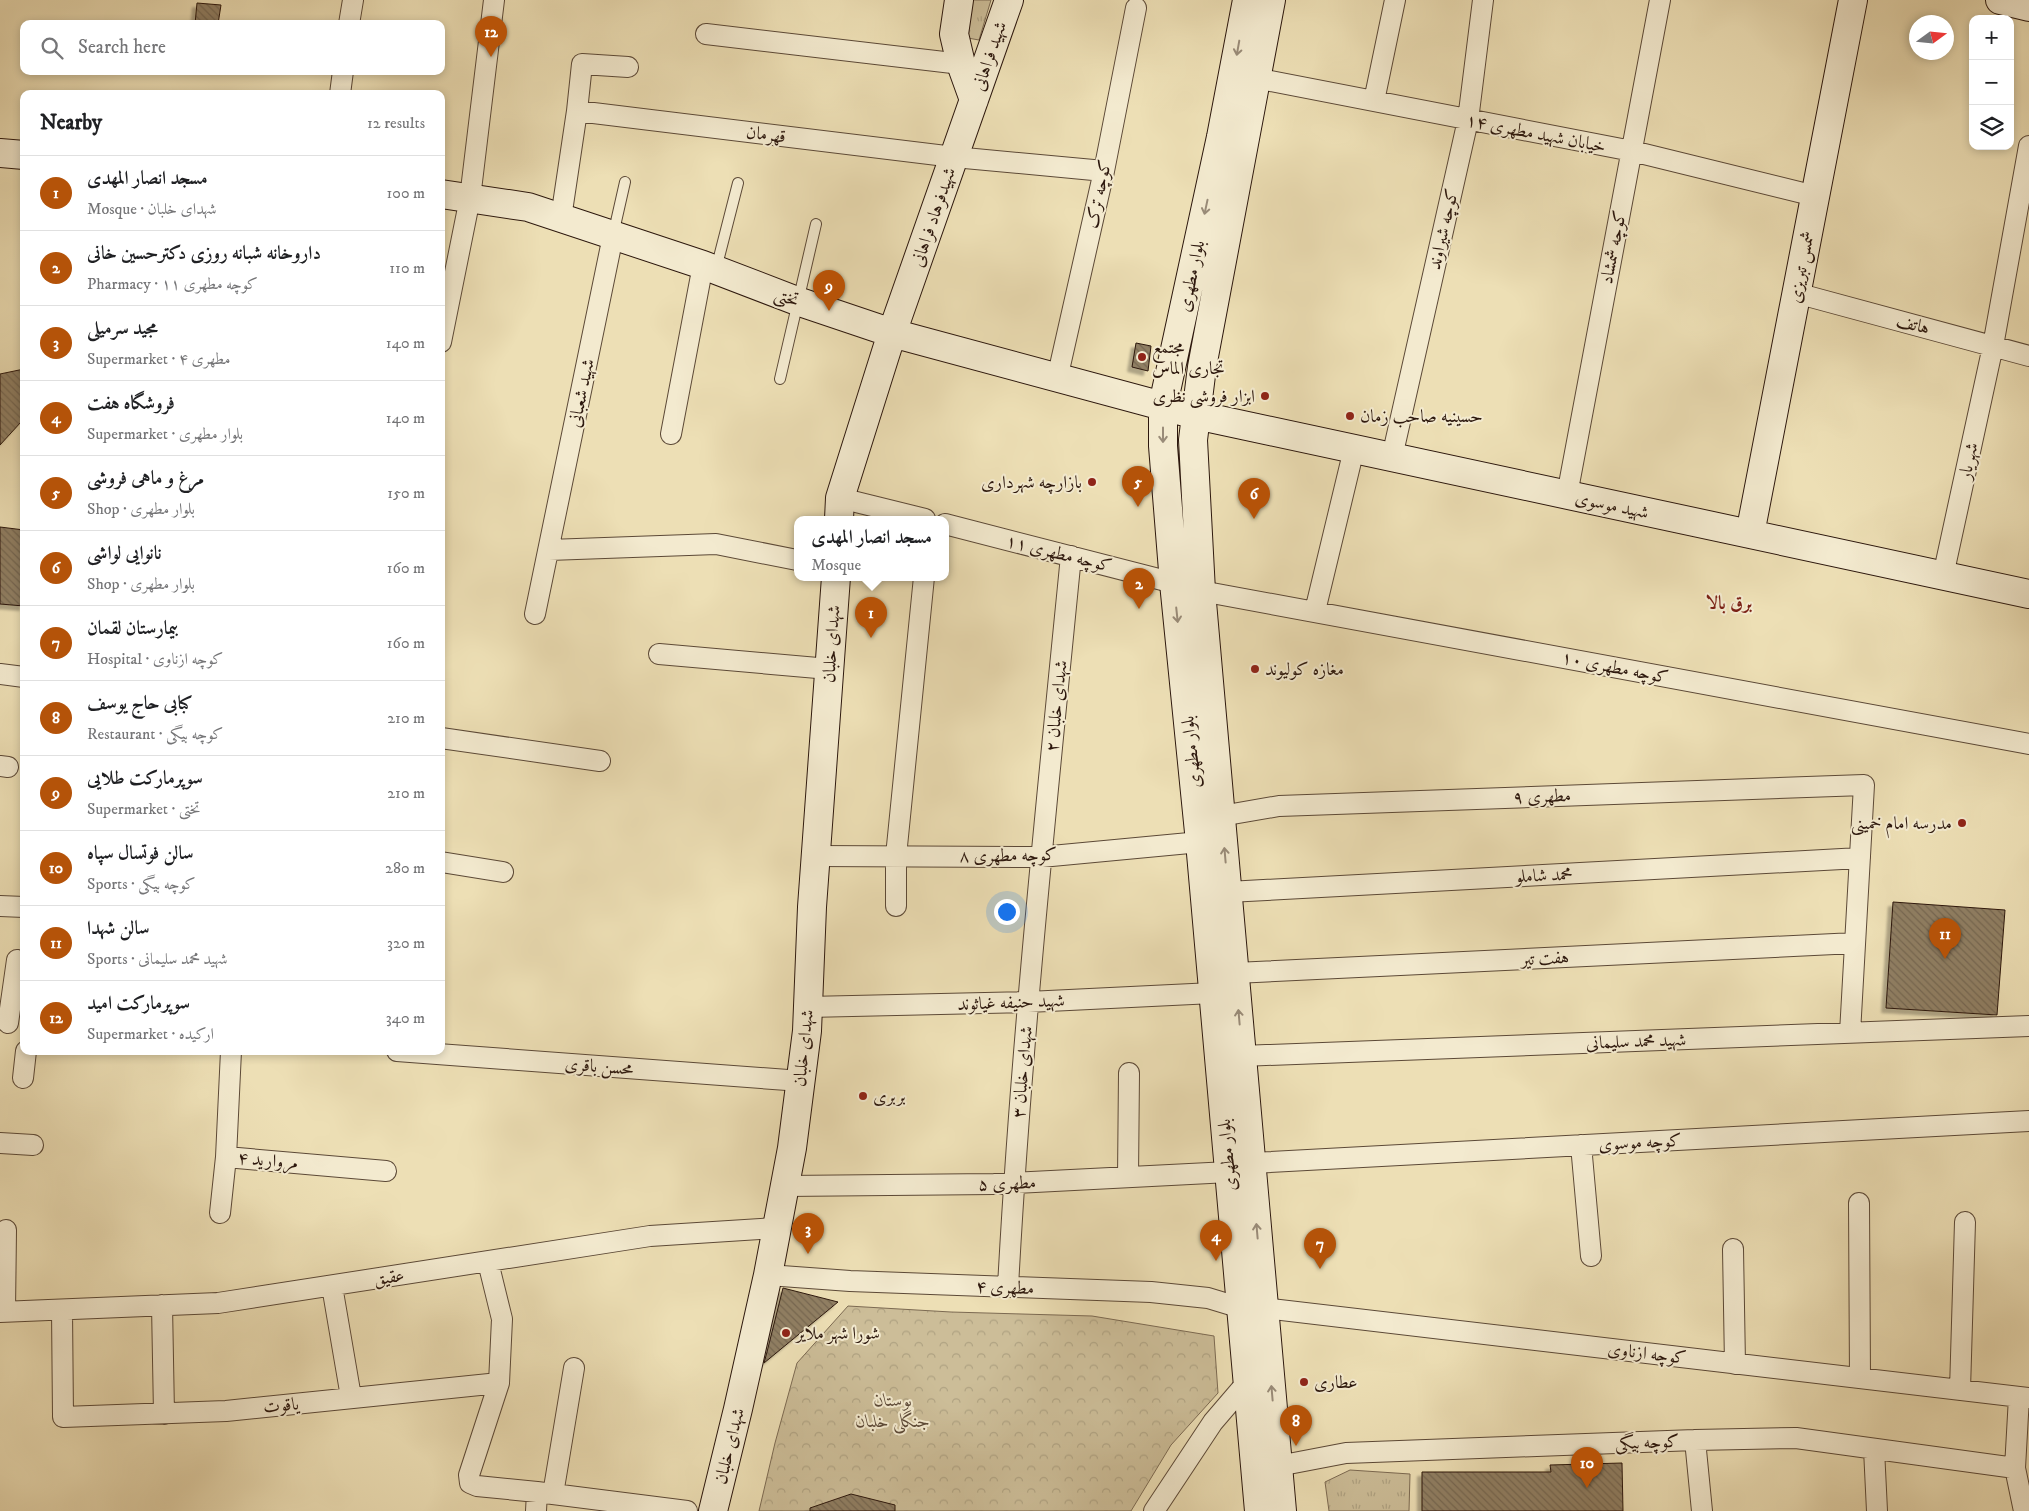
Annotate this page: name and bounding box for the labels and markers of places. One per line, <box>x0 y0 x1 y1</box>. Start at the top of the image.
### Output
pin: 12 <box>475 16 507 57</box>
pin: 9 <box>813 270 845 311</box>
place label: مجتمع تجاری الماس <box>1152 337 1225 380</box>
marker: مجتمع تجاری الماس <box>1136 351 1148 363</box>
place label: ابزار فروشی نظری <box>1152 386 1255 409</box>
marker: ابزار فروشی نظری <box>1259 390 1271 402</box>
place label: حسینیه صاحب زمان <box>1360 406 1483 428</box>
marker: حسینیه صاحب زمان <box>1344 410 1356 422</box>
pin: 5 <box>1122 466 1154 507</box>
place label: بازارچه شهرداری <box>981 472 1082 495</box>
marker: بازارچه شهرداری <box>1086 476 1098 488</box>
pin: 6 <box>1238 478 1270 519</box>
pin: 2 <box>1123 568 1155 609</box>
pin: 1 <box>855 597 887 638</box>
place label: مغازه کولیوند <box>1265 659 1344 681</box>
marker: مغازه کولیوند <box>1249 663 1261 675</box>
place label: مدرسه امام خمینی <box>1851 813 1952 839</box>
marker: مدرسه امام خمینی <box>1956 817 1968 829</box>
pin: 11 <box>1929 918 1961 959</box>
place label: بربری <box>873 1086 905 1108</box>
marker: بربری <box>857 1090 869 1102</box>
pin: 3 <box>792 1213 824 1254</box>
pin: 4 <box>1200 1220 1232 1261</box>
pin: 7 <box>1304 1228 1336 1269</box>
place label: شورا شهر ملایر <box>794 1323 880 1345</box>
marker: شورا شهر ملایر <box>780 1327 792 1339</box>
place label: عطاری <box>1314 1372 1358 1394</box>
marker: عطاری <box>1298 1376 1310 1388</box>
pin: 8 <box>1280 1405 1312 1446</box>
pin: 10 <box>1571 1447 1603 1488</box>

